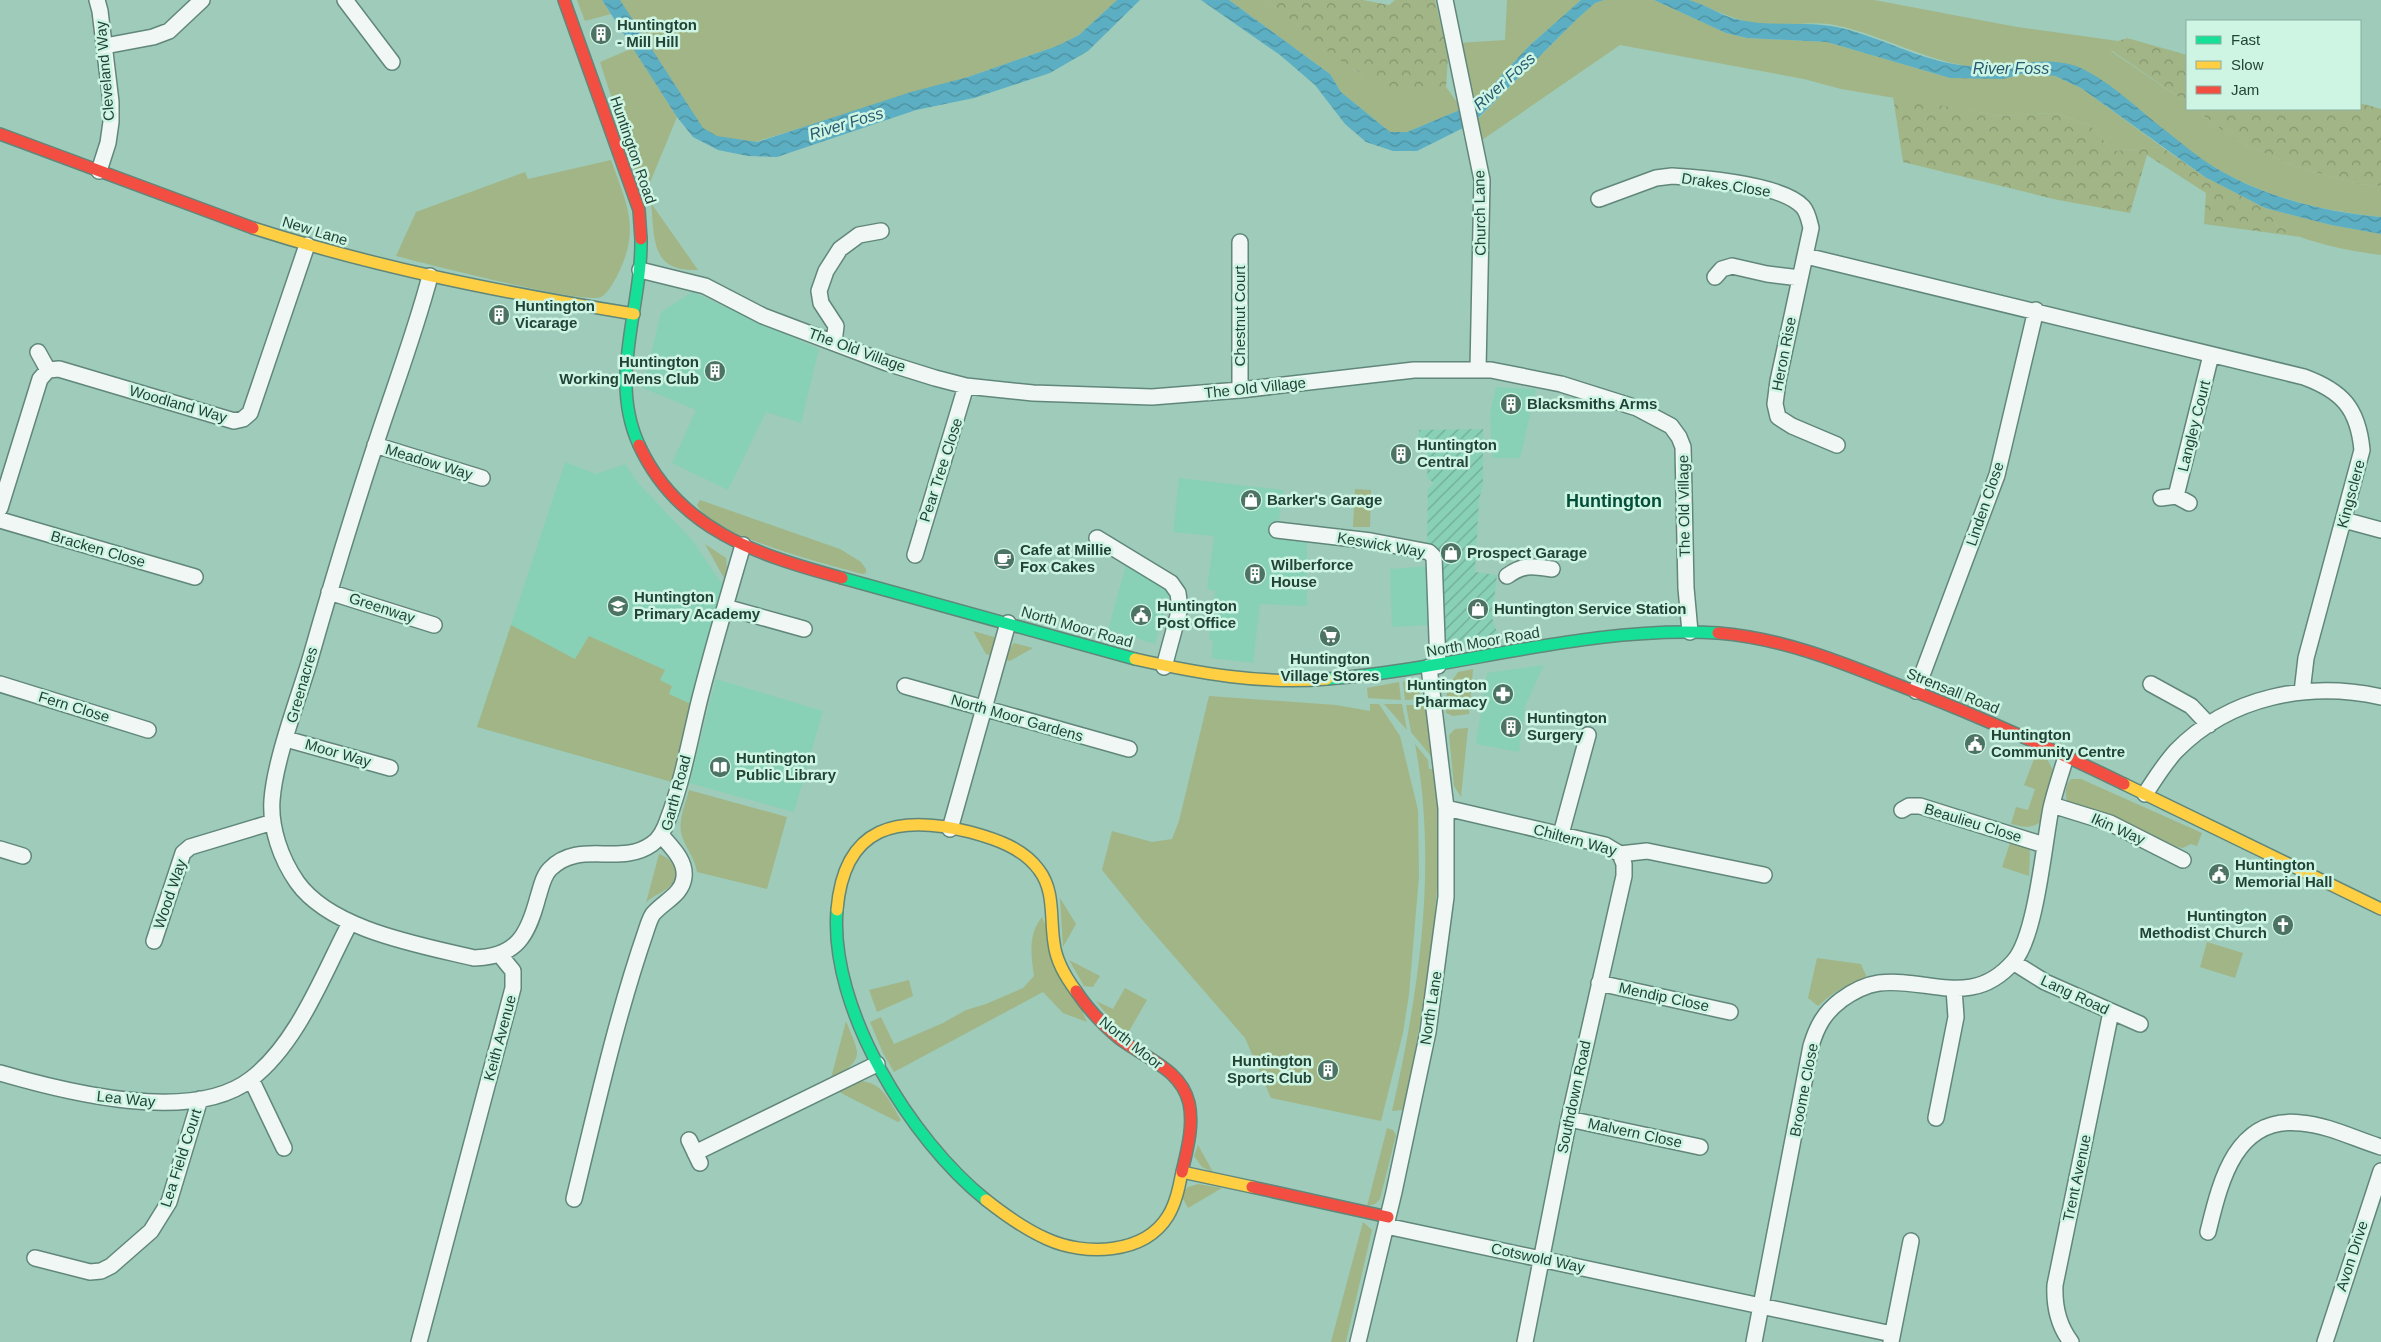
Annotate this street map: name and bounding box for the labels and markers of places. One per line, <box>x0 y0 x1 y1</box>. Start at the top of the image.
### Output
place label: Huntington - Mill Hill <box>617 16 697 50</box>
building icon: Huntington - Mill Hill <box>589 22 613 46</box>
place label: Huntington Vicarage <box>515 297 595 331</box>
building icon: Huntington Vicarage <box>487 303 511 327</box>
place label: Huntington Working Mens Club <box>559 353 699 387</box>
building icon: Huntington Working Mens Club <box>703 359 727 383</box>
building icon: Blacksmiths Arms <box>1499 392 1523 416</box>
place label: Blacksmiths Arms <box>1527 395 1657 412</box>
place label: Huntington Central <box>1417 436 1497 470</box>
building icon: Huntington Central <box>1389 442 1413 466</box>
shop icon: Barker's Garage <box>1239 488 1263 512</box>
place label: Barker's Garage <box>1267 491 1382 508</box>
place label: Cafe at Millie Fox Cakes <box>1020 541 1112 575</box>
shop icon: Prospect Garage <box>1439 541 1463 565</box>
place label: Prospect Garage <box>1467 544 1587 561</box>
cafe icon: Cafe at Millie Fox Cakes <box>992 547 1016 571</box>
place label: Wilberforce House <box>1271 556 1353 590</box>
building icon: Wilberforce House <box>1243 562 1267 586</box>
place label: Huntington Primary Academy <box>634 588 761 622</box>
school or university icon: Huntington Primary Academy <box>606 594 630 618</box>
place label: Huntington Post Office <box>1157 597 1237 631</box>
shop icon: Huntington Service Station <box>1466 597 1490 621</box>
place label: Huntington Service Station <box>1494 600 1687 617</box>
public building icon: Huntington Post Office <box>1129 603 1153 627</box>
supermarket icon: Huntington Village Stores <box>1318 624 1342 648</box>
place label: Huntington Village Stores <box>1281 650 1379 684</box>
place label: Huntington Pharmacy <box>1407 676 1488 710</box>
pharmacy icon: Huntington Pharmacy <box>1491 682 1515 706</box>
place label: Huntington Surgery <box>1527 709 1607 743</box>
building icon: Huntington Surgery <box>1499 715 1523 739</box>
place label: Huntington Community Centre <box>1991 726 2125 760</box>
public building icon: Huntington Community Centre <box>1963 732 1987 756</box>
place label: Huntington Public Library <box>736 749 837 783</box>
library icon: Huntington Public Library <box>708 755 732 779</box>
place label: Huntington Memorial Hall <box>2235 856 2333 890</box>
public building icon: Huntington Memorial Hall <box>2207 862 2231 886</box>
place label: Huntington Methodist Church <box>2140 907 2267 941</box>
church icon: Huntington Methodist Church <box>2271 913 2295 937</box>
place label: Huntington Sports Club <box>1227 1052 1312 1086</box>
building icon: Huntington Sports Club <box>1316 1058 1340 1082</box>

